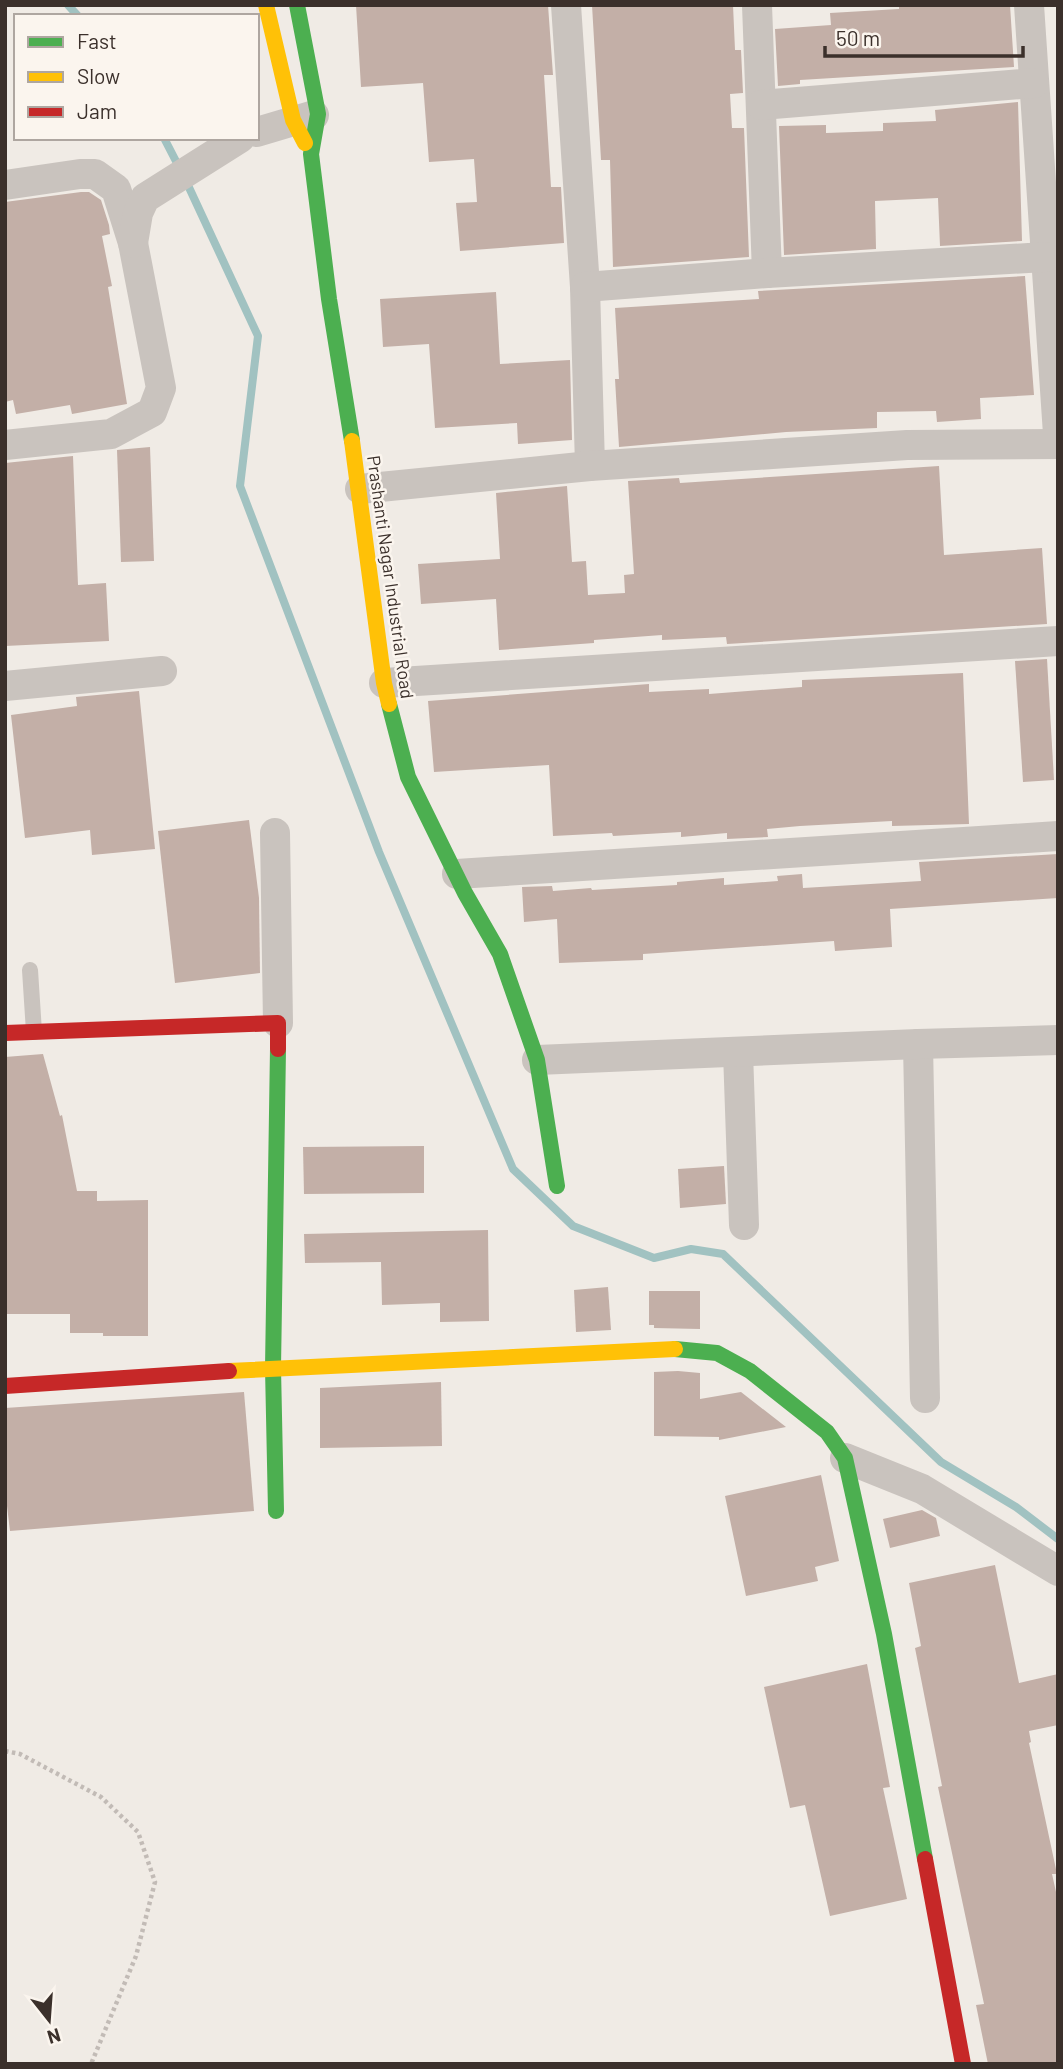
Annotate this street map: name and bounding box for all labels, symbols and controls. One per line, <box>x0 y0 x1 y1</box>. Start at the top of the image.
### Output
legend <box>14 14 259 140</box>
scale bar <box>825 14 1023 58</box>
text: 50 m <box>836 25 880 50</box>
text: Fast <box>77 28 117 53</box>
text: Slow <box>77 63 120 88</box>
text: Jam <box>77 98 117 123</box>
street label: Prashanti Nagar Industrial Road <box>363 454 419 700</box>
north arrow <box>14 1985 84 2055</box>
text: N <box>45 2024 64 2050</box>

